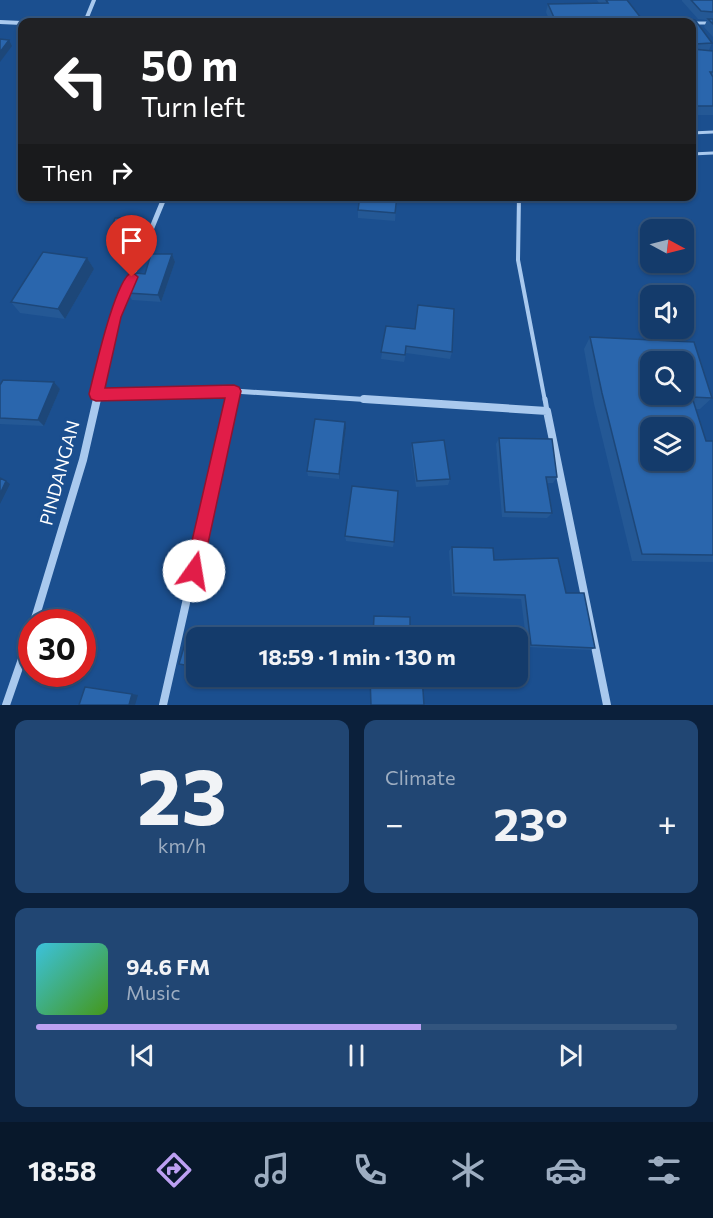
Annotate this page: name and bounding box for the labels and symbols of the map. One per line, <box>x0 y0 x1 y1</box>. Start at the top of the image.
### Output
pin <box>106 215 157 277</box>
north arrow <box>640 219 694 273</box>
street label: PINDANGAN <box>34 418 84 528</box>
position arrow <box>162 539 226 603</box>
speed limit sign: 30 <box>18 609 96 687</box>

